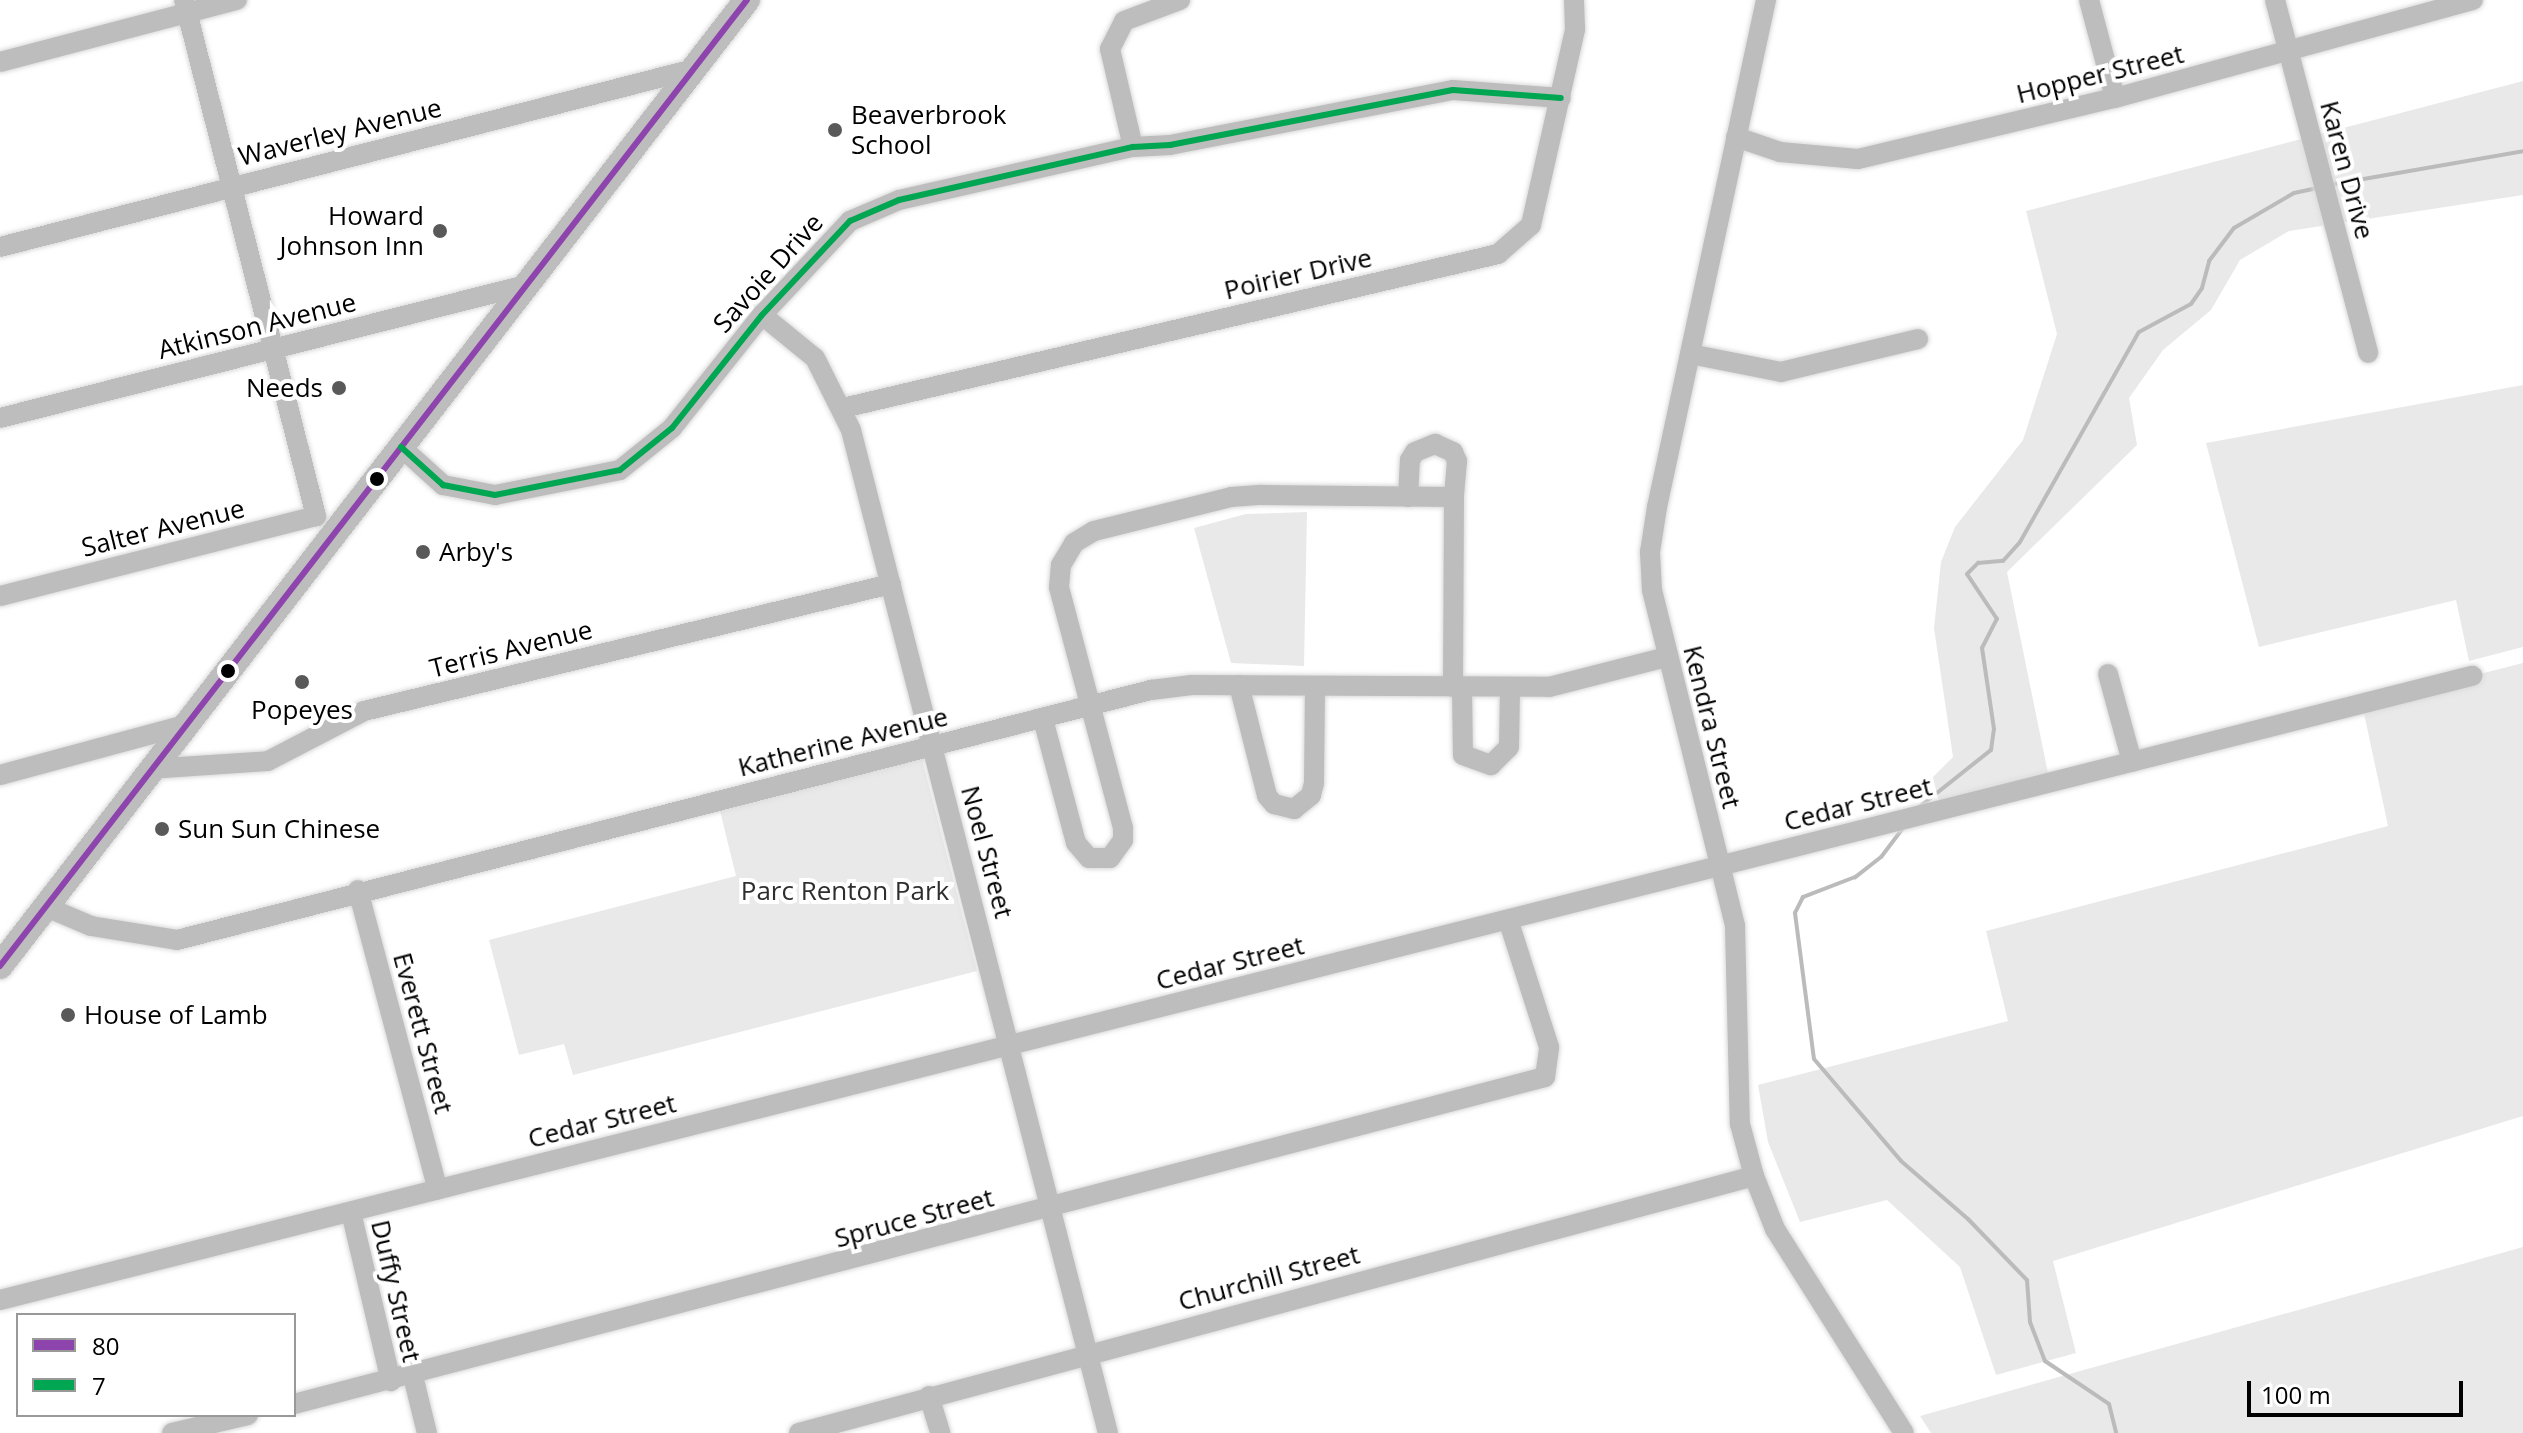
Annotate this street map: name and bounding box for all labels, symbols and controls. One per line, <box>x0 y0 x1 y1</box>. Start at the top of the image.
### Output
street label: Hopper Street <box>2013 38 2187 110</box>
street label: Waverley Avenue <box>235 92 445 172</box>
street label: Karen Drive <box>2314 97 2380 243</box>
place label: Beaverbrook School <box>851 99 1007 160</box>
marker: Beaverbrook School <box>826 121 844 139</box>
place label: Howard Johnson Inn <box>280 200 424 262</box>
street label: Savoie Drive <box>707 207 829 339</box>
marker: Howard Johnson Inn <box>431 222 449 240</box>
street label: Poirier Drive <box>1221 242 1375 306</box>
street label: Atkinson Avenue <box>155 286 359 366</box>
place label: Needs <box>246 372 323 404</box>
marker: Needs <box>330 379 348 397</box>
unlabelled marker <box>369 471 385 487</box>
street label: Salter Avenue <box>78 493 248 563</box>
place label: Arby's <box>439 536 513 568</box>
marker: Arby's <box>414 543 432 561</box>
street label: Terris Avenue <box>426 614 596 684</box>
street label: Kendra Street <box>1677 642 1747 812</box>
unlabelled marker <box>220 663 236 679</box>
marker: Popeyes <box>293 673 311 691</box>
place label: Popeyes <box>251 694 353 726</box>
street label: Katherine Avenue <box>735 701 951 783</box>
street label: Cedar Street <box>1781 771 1935 837</box>
street label: Noel Street <box>954 782 1020 922</box>
place label: Sun Sun Chinese <box>178 813 380 845</box>
marker: Sun Sun Chinese <box>153 820 171 838</box>
park label: Parc Renton Park <box>741 875 949 907</box>
street label: Cedar Street <box>1153 930 1307 996</box>
street label: Everett Street <box>387 949 459 1117</box>
place label: House of Lamb <box>84 999 268 1031</box>
marker: House of Lamb <box>59 1006 77 1024</box>
street label: Cedar Street <box>525 1088 679 1154</box>
street label: Spruce Street <box>831 1182 997 1254</box>
street label: Duffy Street <box>365 1217 427 1365</box>
street label: Churchill Street <box>1175 1239 1363 1317</box>
legend <box>16 1313 296 1417</box>
text: 80 <box>92 1329 119 1362</box>
scale bar <box>2251 1365 2467 1415</box>
text: 7 <box>92 1369 106 1402</box>
text: 100 m <box>2261 1378 2331 1411</box>

